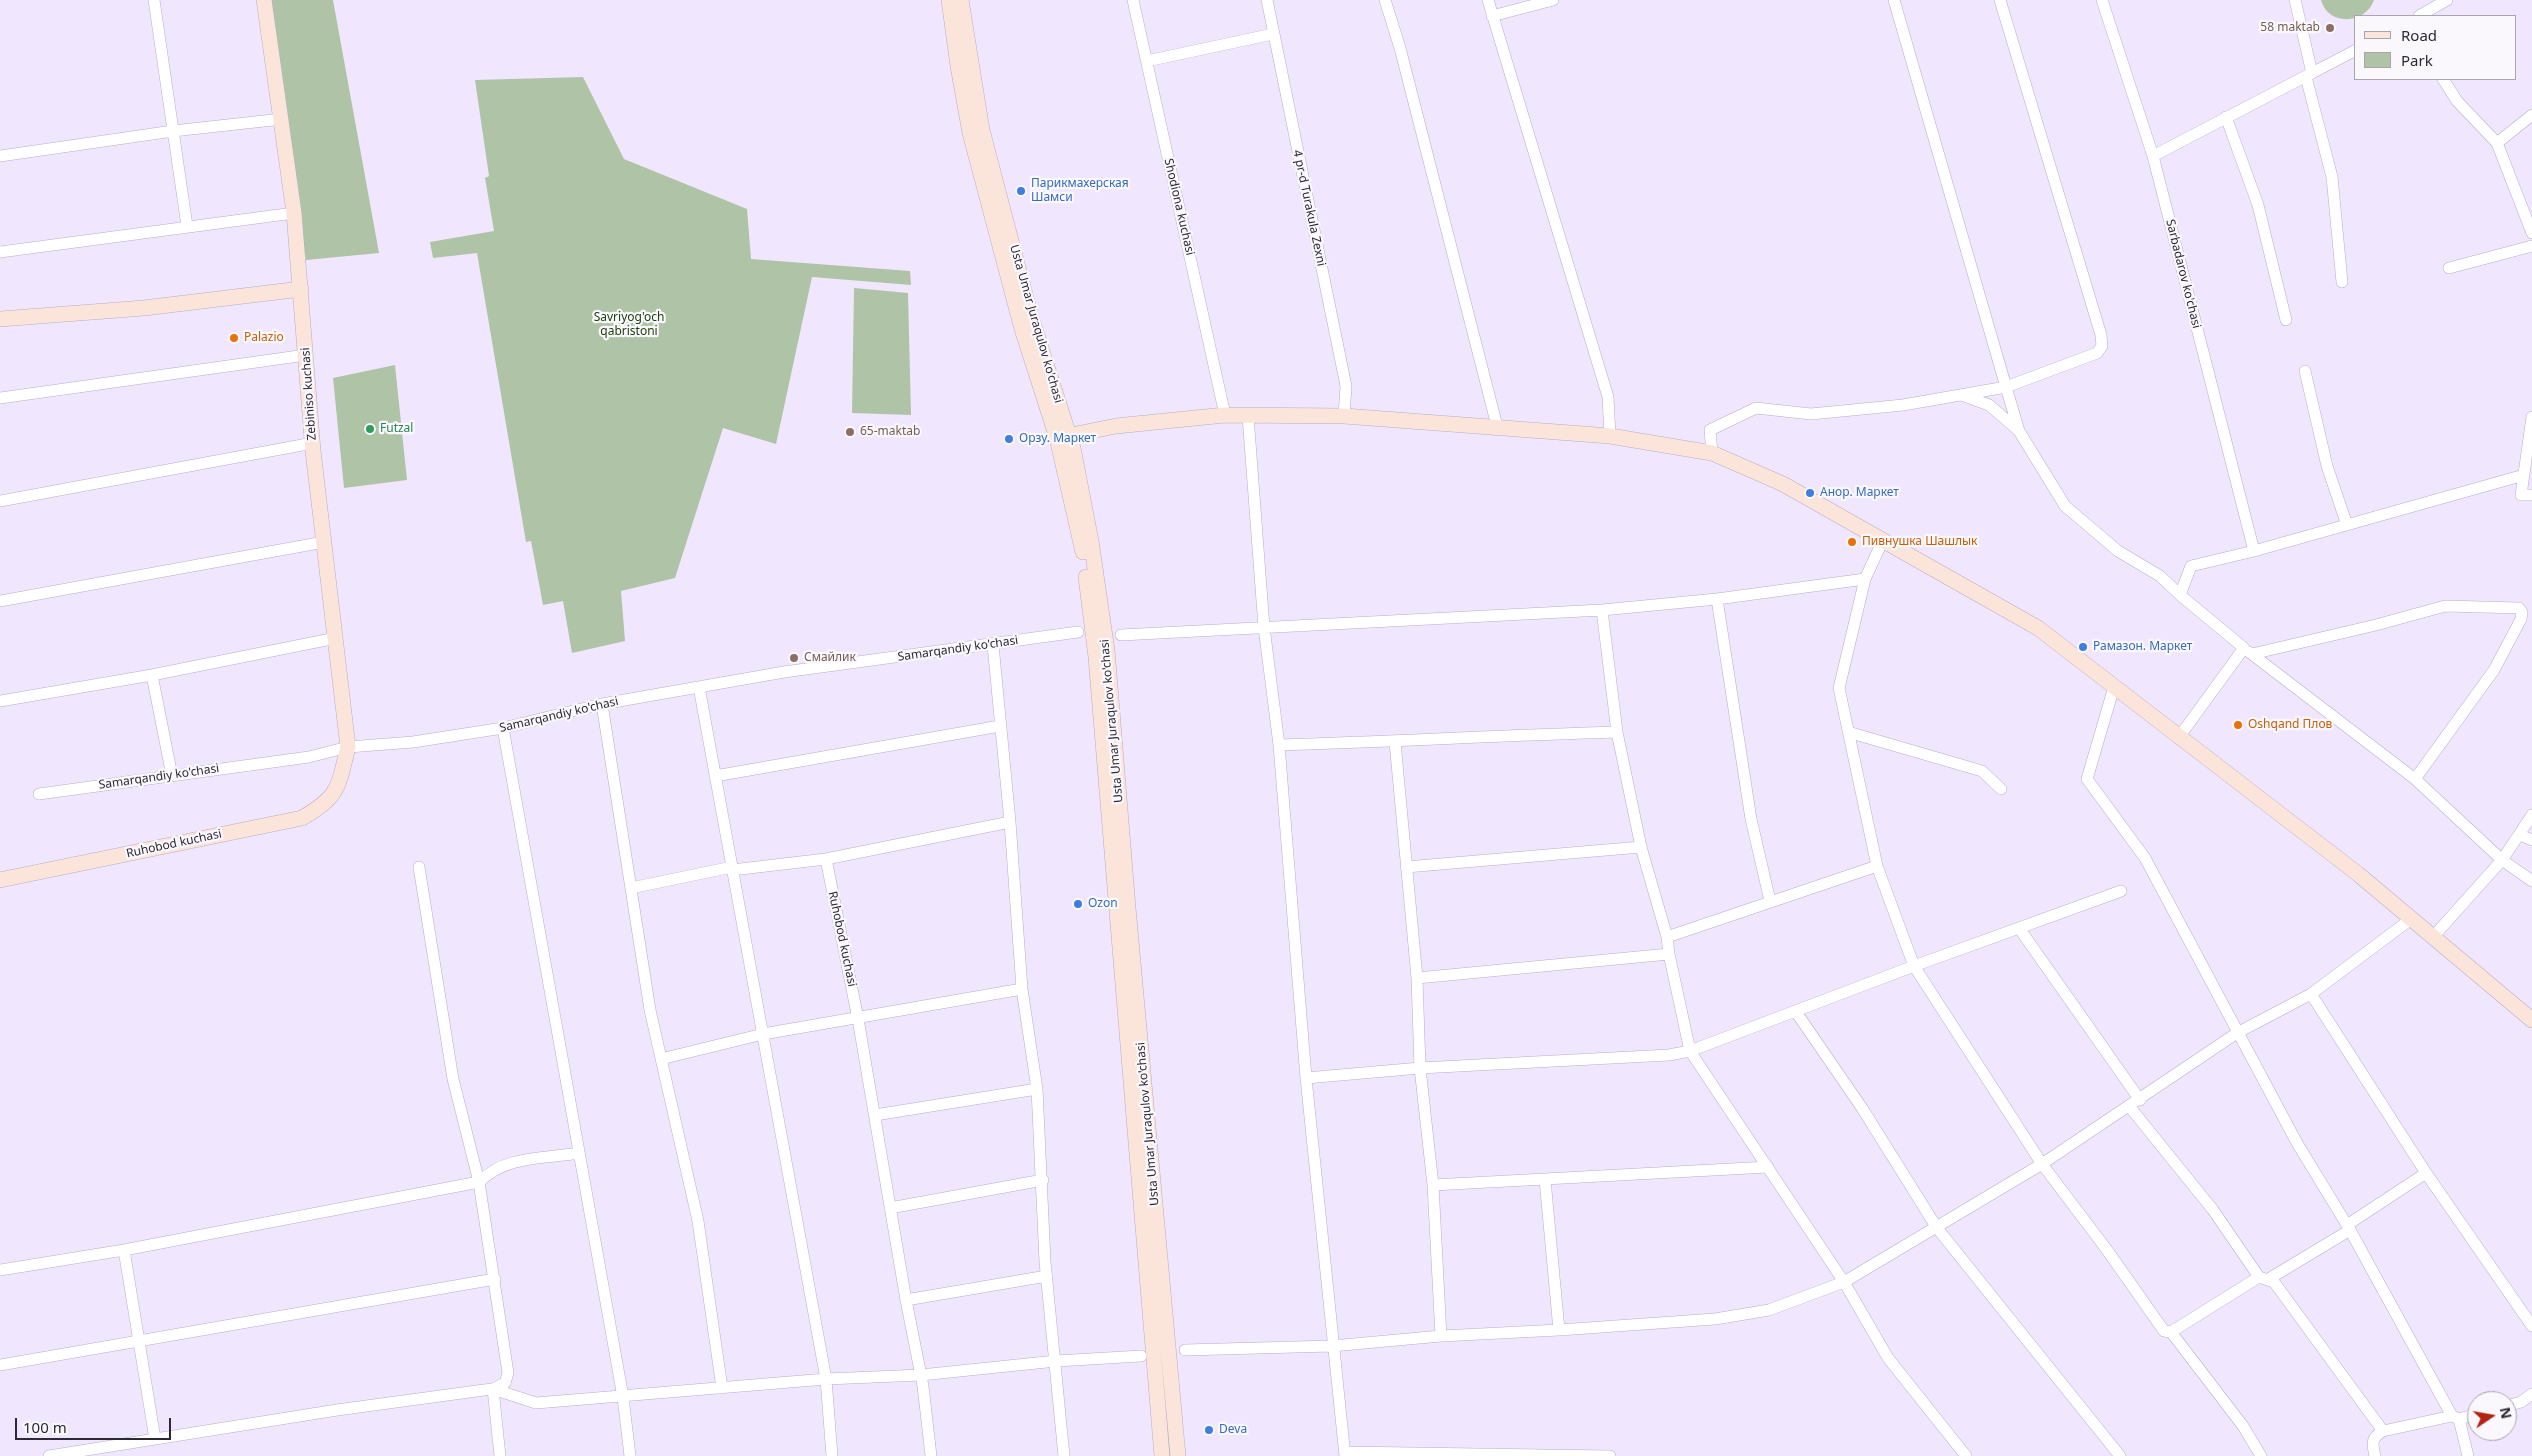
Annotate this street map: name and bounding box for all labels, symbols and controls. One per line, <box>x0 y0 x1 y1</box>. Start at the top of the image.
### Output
legend <box>2354 15 2517 80</box>
place label: 58 maktab <box>2260 21 2320 35</box>
marker: 58 maktab <box>2324 22 2336 34</box>
text: Road <box>2401 25 2437 45</box>
text: Park <box>2401 50 2433 70</box>
street label: 4 pr-d Turakula Zexni <box>1290 148 1328 268</box>
street label: Shodiona kuchasi <box>1161 157 1197 257</box>
place label: Парикмахерская Шамси <box>1031 177 1129 205</box>
marker: Парикмахерская Шамси <box>1015 185 1027 197</box>
street label: Sarbadarov ko'chasi <box>2162 218 2204 330</box>
street label: Usta Umar Juraqulov ko'chasi <box>1006 243 1066 405</box>
park label: Savriyog'och qabristoni <box>594 311 664 339</box>
place label: Palazio <box>244 331 284 345</box>
marker: Palazio <box>228 332 240 344</box>
street label: Zebiniso kuchasi <box>299 347 319 441</box>
place label: Futzal <box>380 422 413 436</box>
marker: Futzal <box>364 423 376 435</box>
place label: 65-maktab <box>860 425 920 439</box>
marker: 65-maktab <box>844 426 856 438</box>
place label: Орзу. Маркет <box>1019 432 1096 446</box>
marker: Орзу. Маркет <box>1003 433 1015 445</box>
place label: Анор. Маркет <box>1820 486 1899 500</box>
marker: Анор. Маркет <box>1804 487 1816 499</box>
place label: Пивнушка Шашлык <box>1862 535 1977 549</box>
marker: Пивнушка Шашлык <box>1846 536 1858 548</box>
street label: Samarqandiy ko'chasi <box>897 633 1019 665</box>
street label: Usta Umar Juraqulov ko'chasi <box>1098 639 1126 803</box>
place label: Рамазон. Маркет <box>2093 640 2192 654</box>
marker: Рамазон. Маркет <box>2077 641 2089 653</box>
place label: Смайлик <box>804 651 856 665</box>
marker: Смайлик <box>788 652 800 664</box>
street label: Samarqandiy ko'chasi <box>498 694 620 736</box>
place label: Oshqand Плов <box>2248 718 2332 732</box>
marker: Oshqand Плов <box>2232 719 2244 731</box>
street label: Samarqandiy ko'chasi <box>98 761 220 793</box>
street label: Ruhobod kuchasi <box>125 827 223 861</box>
street label: Ruhobod kuchasi <box>825 890 859 988</box>
place label: Ozon <box>1088 897 1118 911</box>
marker: Ozon <box>1072 898 1084 910</box>
street label: Usta Umar Juraqulov ko'chasi <box>1134 1042 1162 1206</box>
north arrow <box>2467 1391 2517 1441</box>
text: N <box>2496 1405 2517 1421</box>
scale bar <box>18 1408 174 1440</box>
text: 100 m <box>23 1417 67 1437</box>
place label: Deva <box>1219 1423 1247 1437</box>
marker: Deva <box>1203 1424 1215 1436</box>

